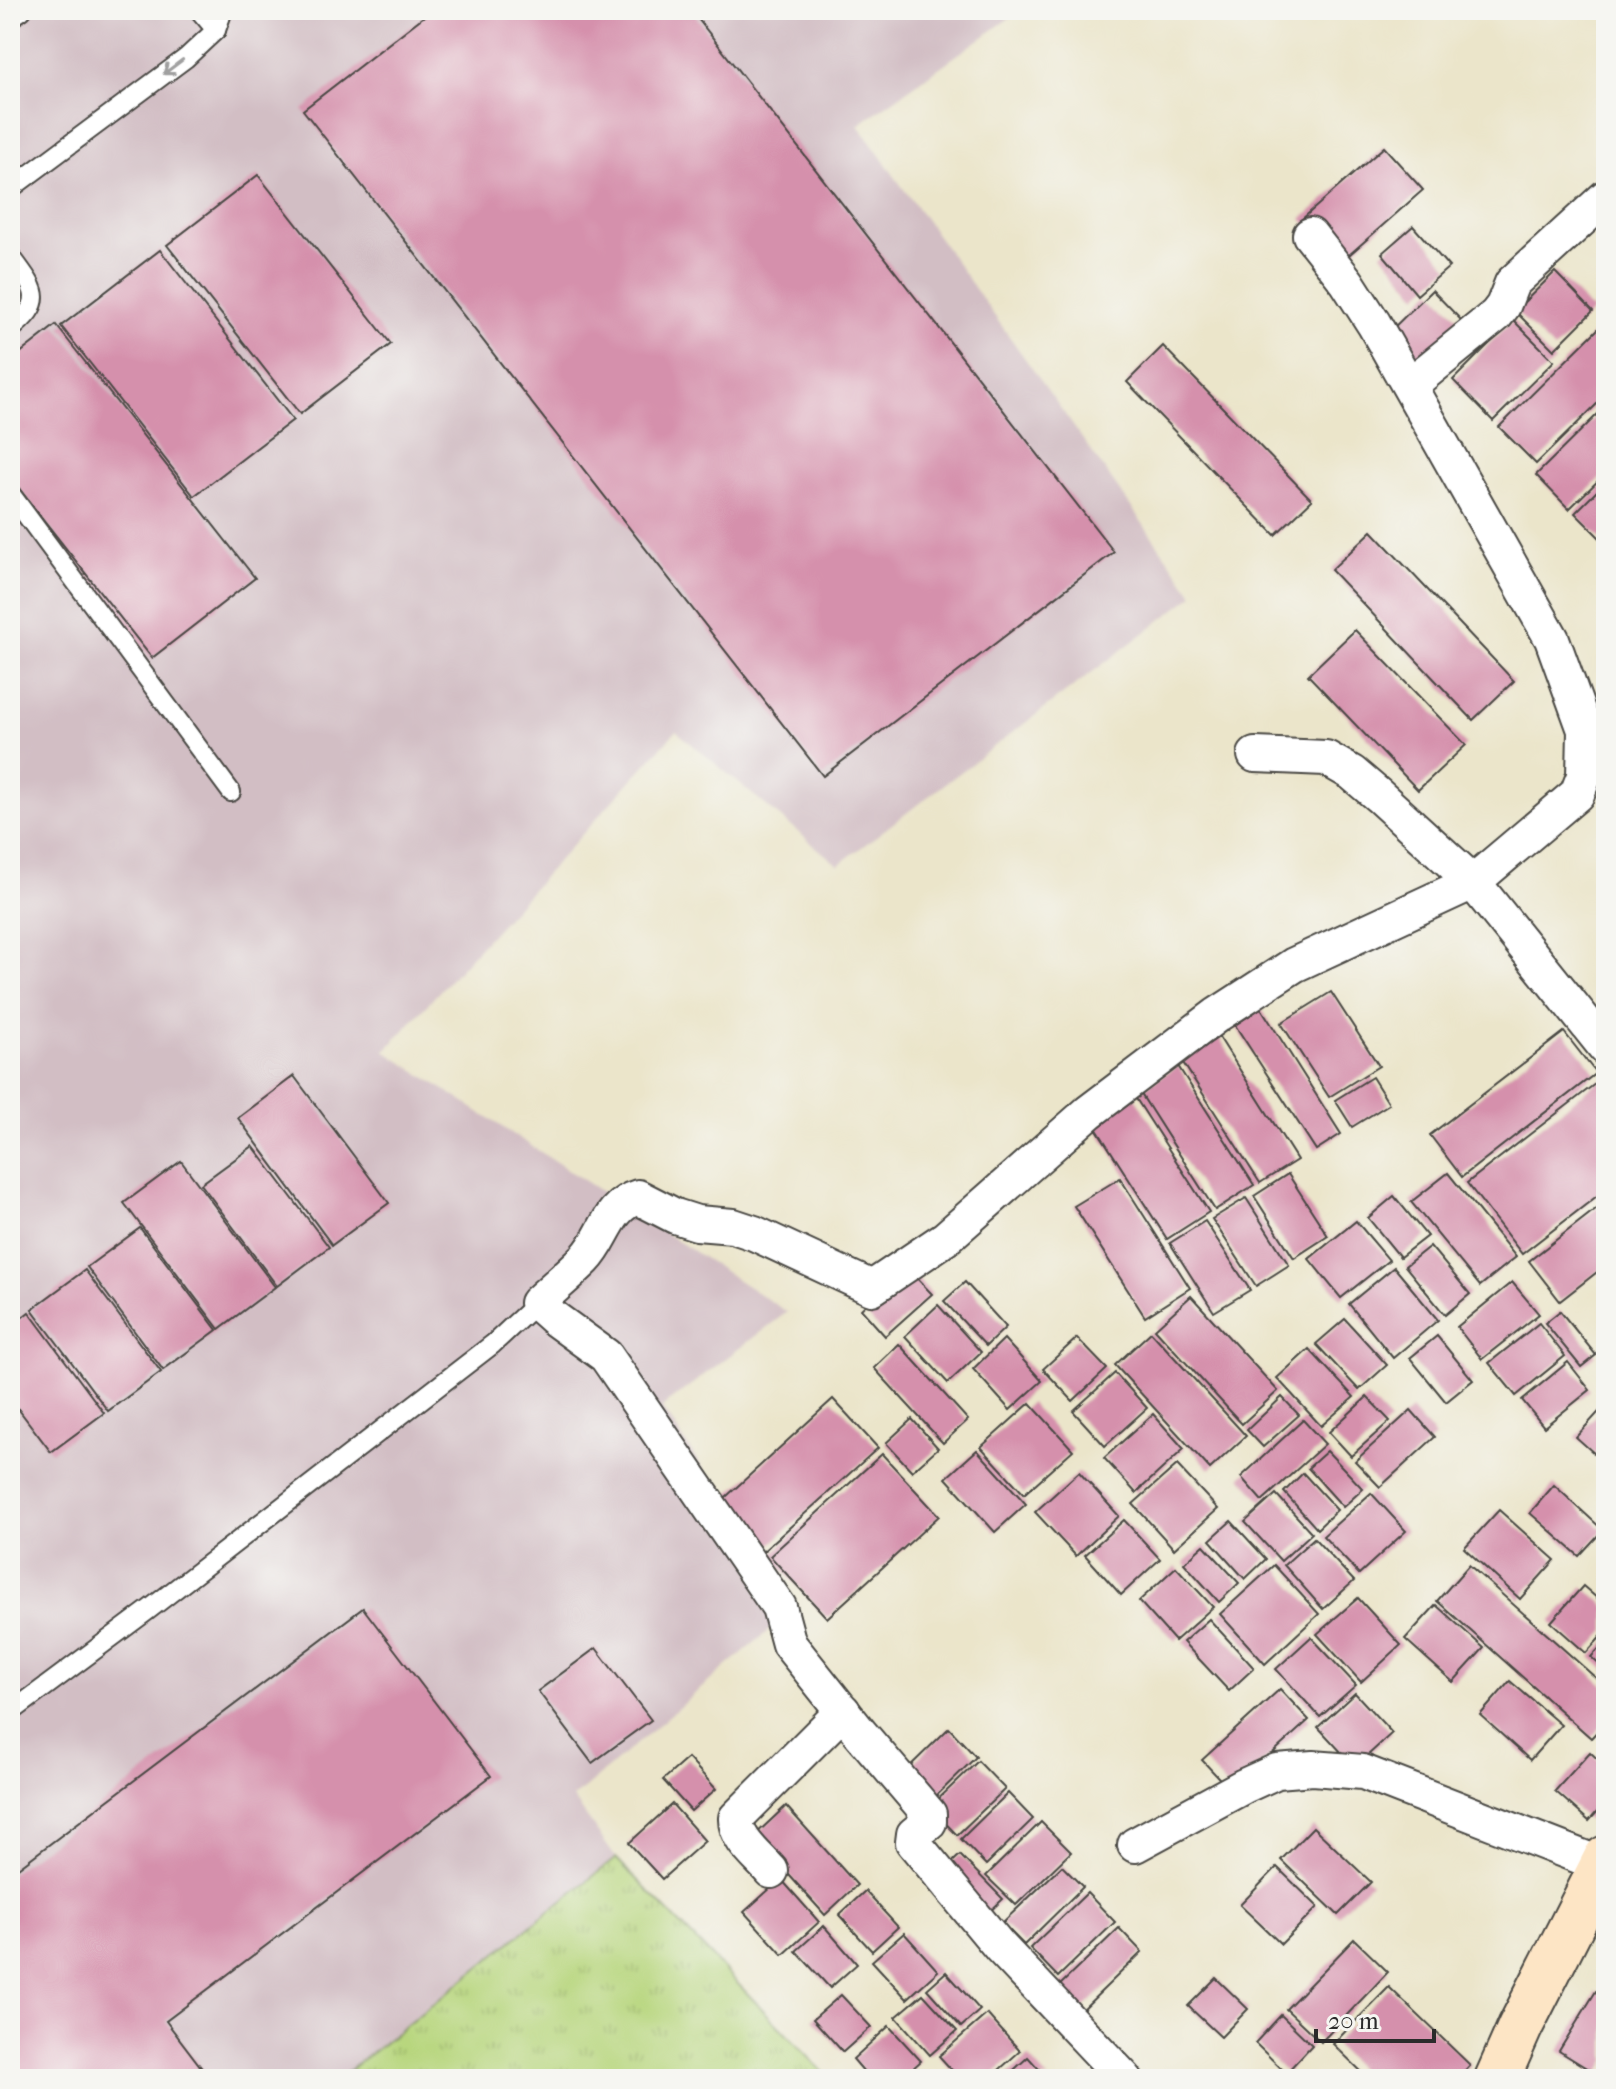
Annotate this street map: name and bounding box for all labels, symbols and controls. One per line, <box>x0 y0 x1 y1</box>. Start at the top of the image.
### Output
one-way arrow <box>163 59 184 76</box>
scale bar <box>1316 1993 1434 2043</box>
text: 20 m <box>1328 2007 1379 2035</box>

